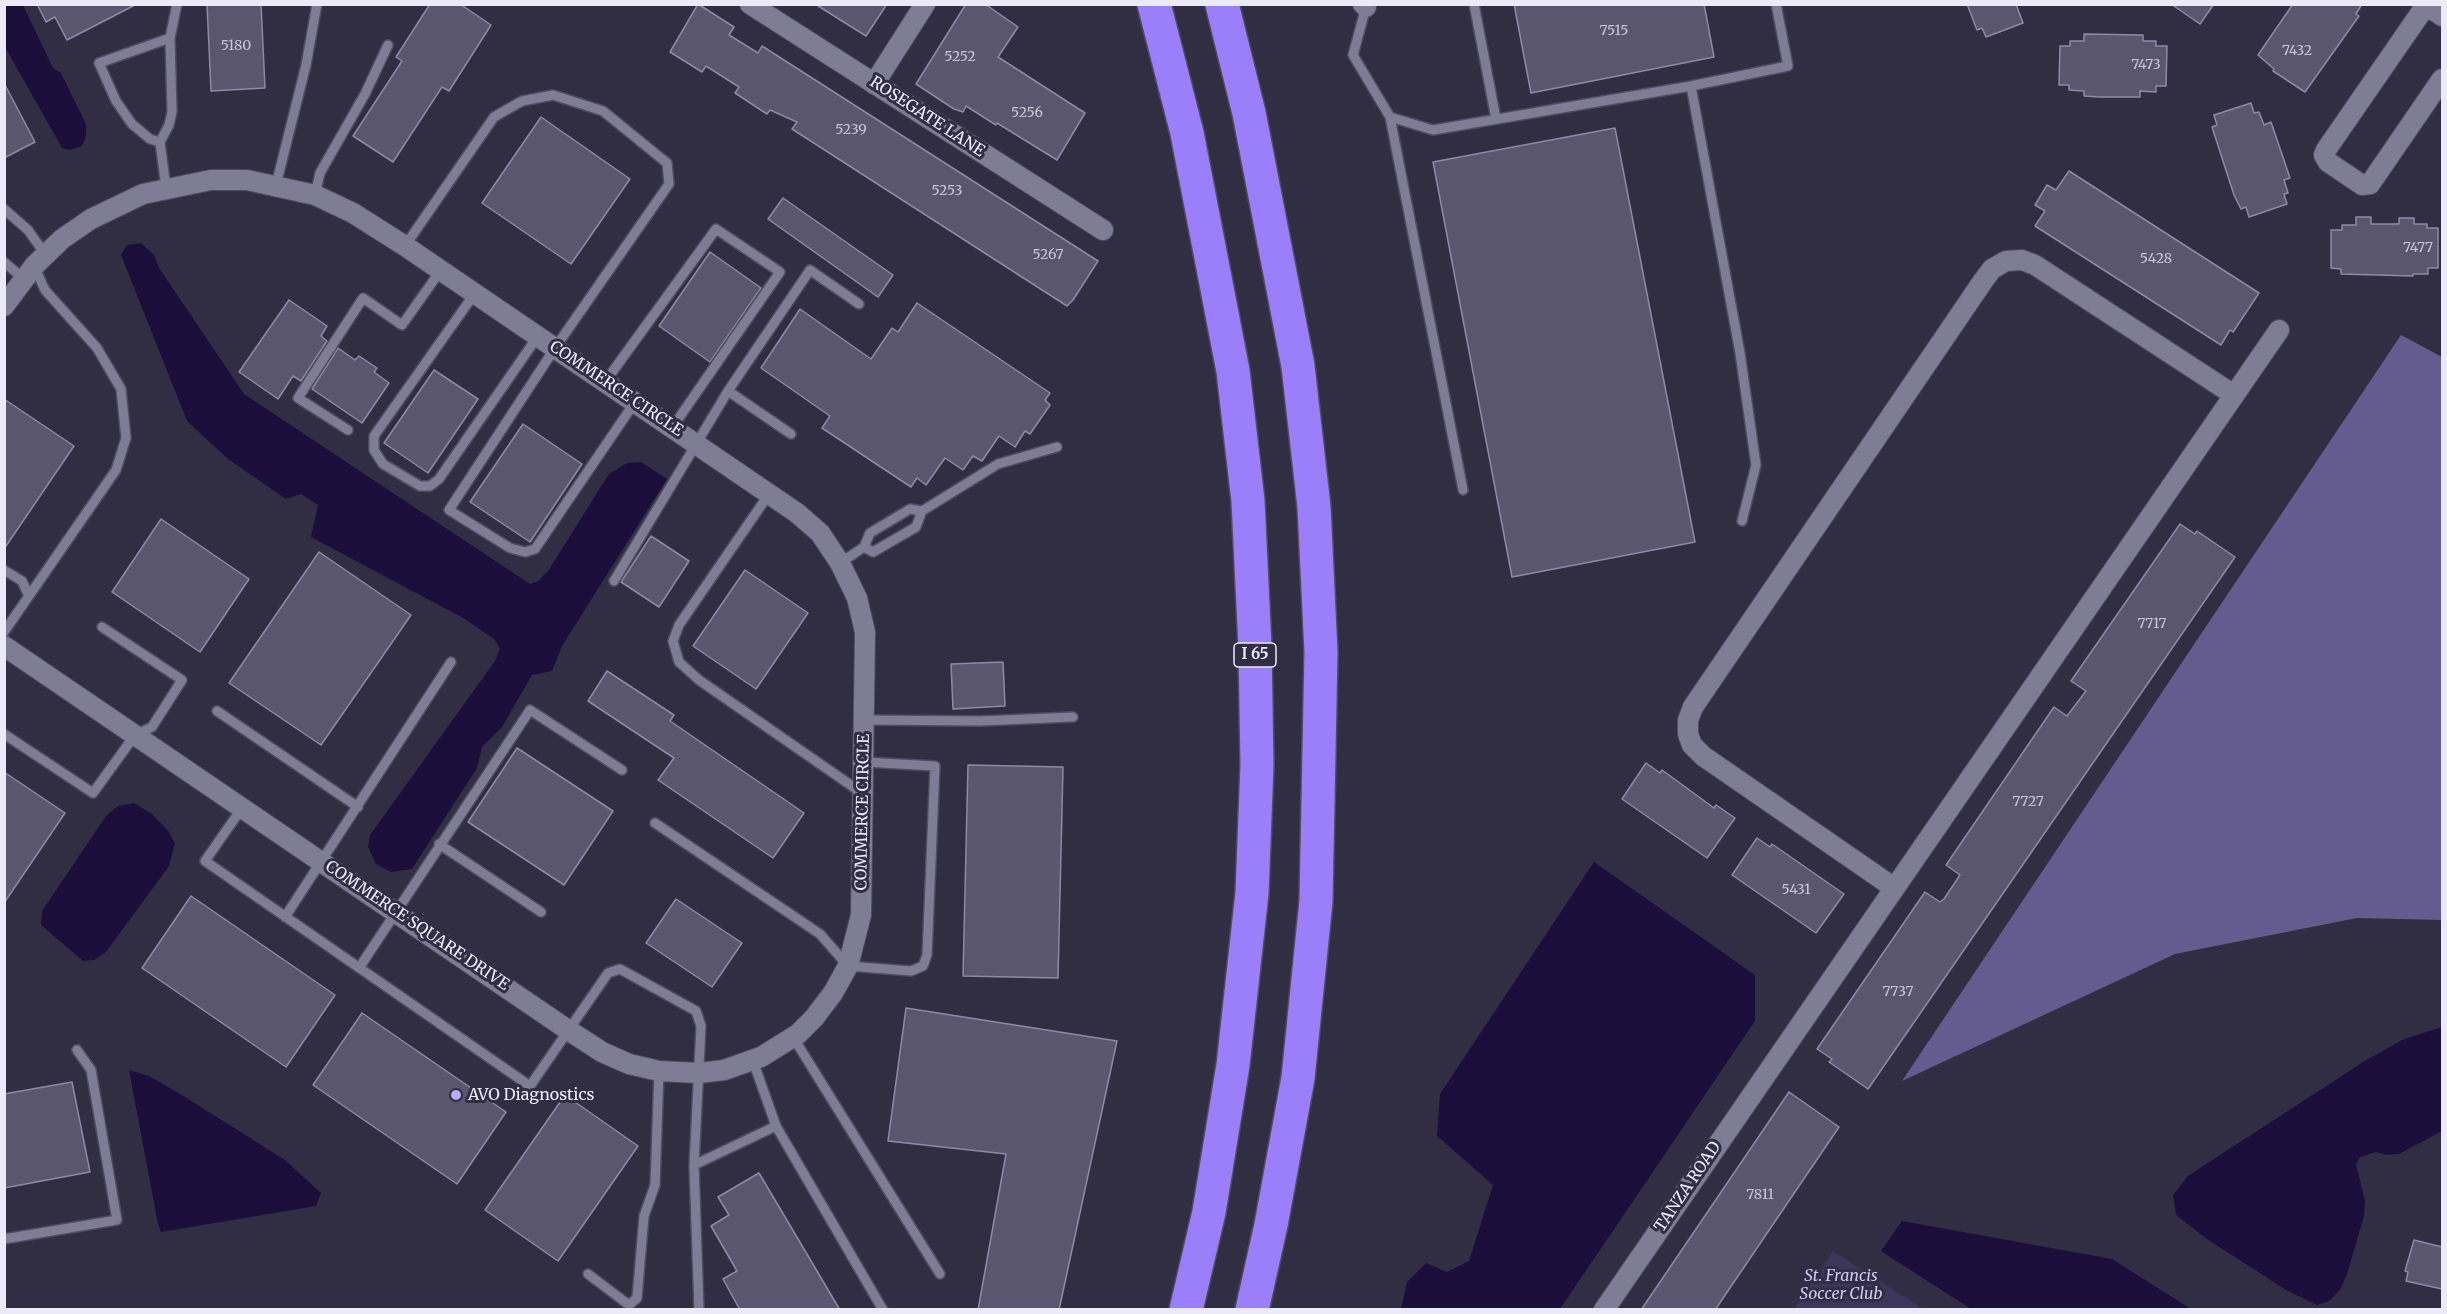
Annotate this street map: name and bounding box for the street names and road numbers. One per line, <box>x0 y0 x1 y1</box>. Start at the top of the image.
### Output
street label: ROSEGATE LANE <box>866 73 988 161</box>
street label: COMMERCE CIRCLE <box>546 337 686 441</box>
road number: I 65 <box>1234 643 1276 667</box>
street label: COMMERCE CIRCLE <box>852 734 874 890</box>
street label: COMMERCE SQUARE DRIVE <box>321 857 513 995</box>
street label: TANZA ROAD <box>1651 1138 1725 1236</box>

